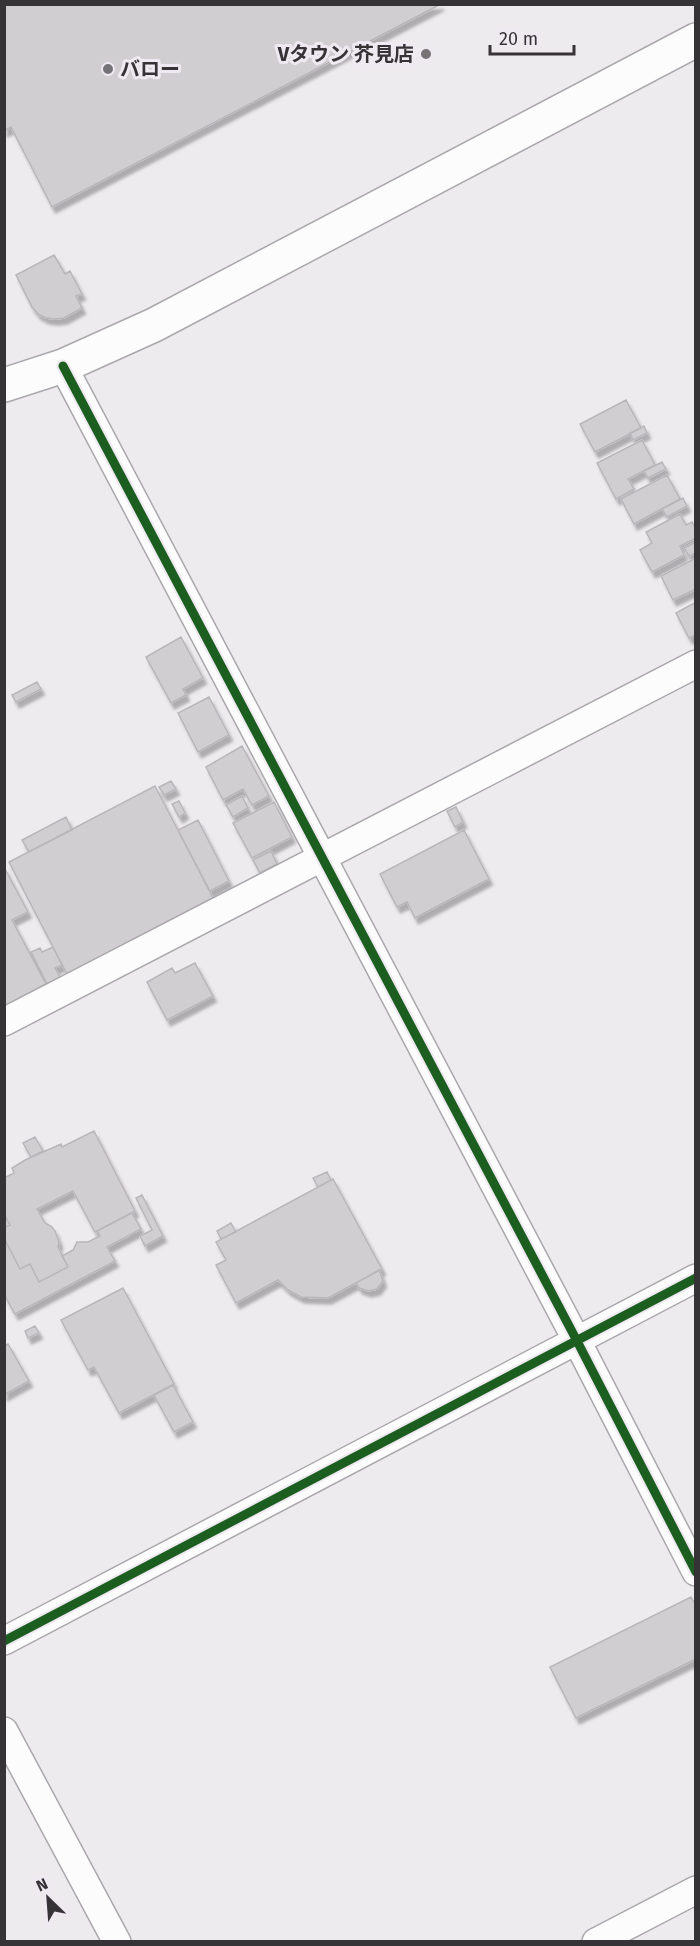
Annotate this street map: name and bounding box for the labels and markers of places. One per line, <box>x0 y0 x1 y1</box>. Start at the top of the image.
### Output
place label: Vタウン 芥見店 <box>277 42 414 66</box>
marker: Vタウン 芥見店 <box>419 47 433 61</box>
place label: バロー <box>120 57 180 81</box>
marker: バロー <box>101 62 115 76</box>

